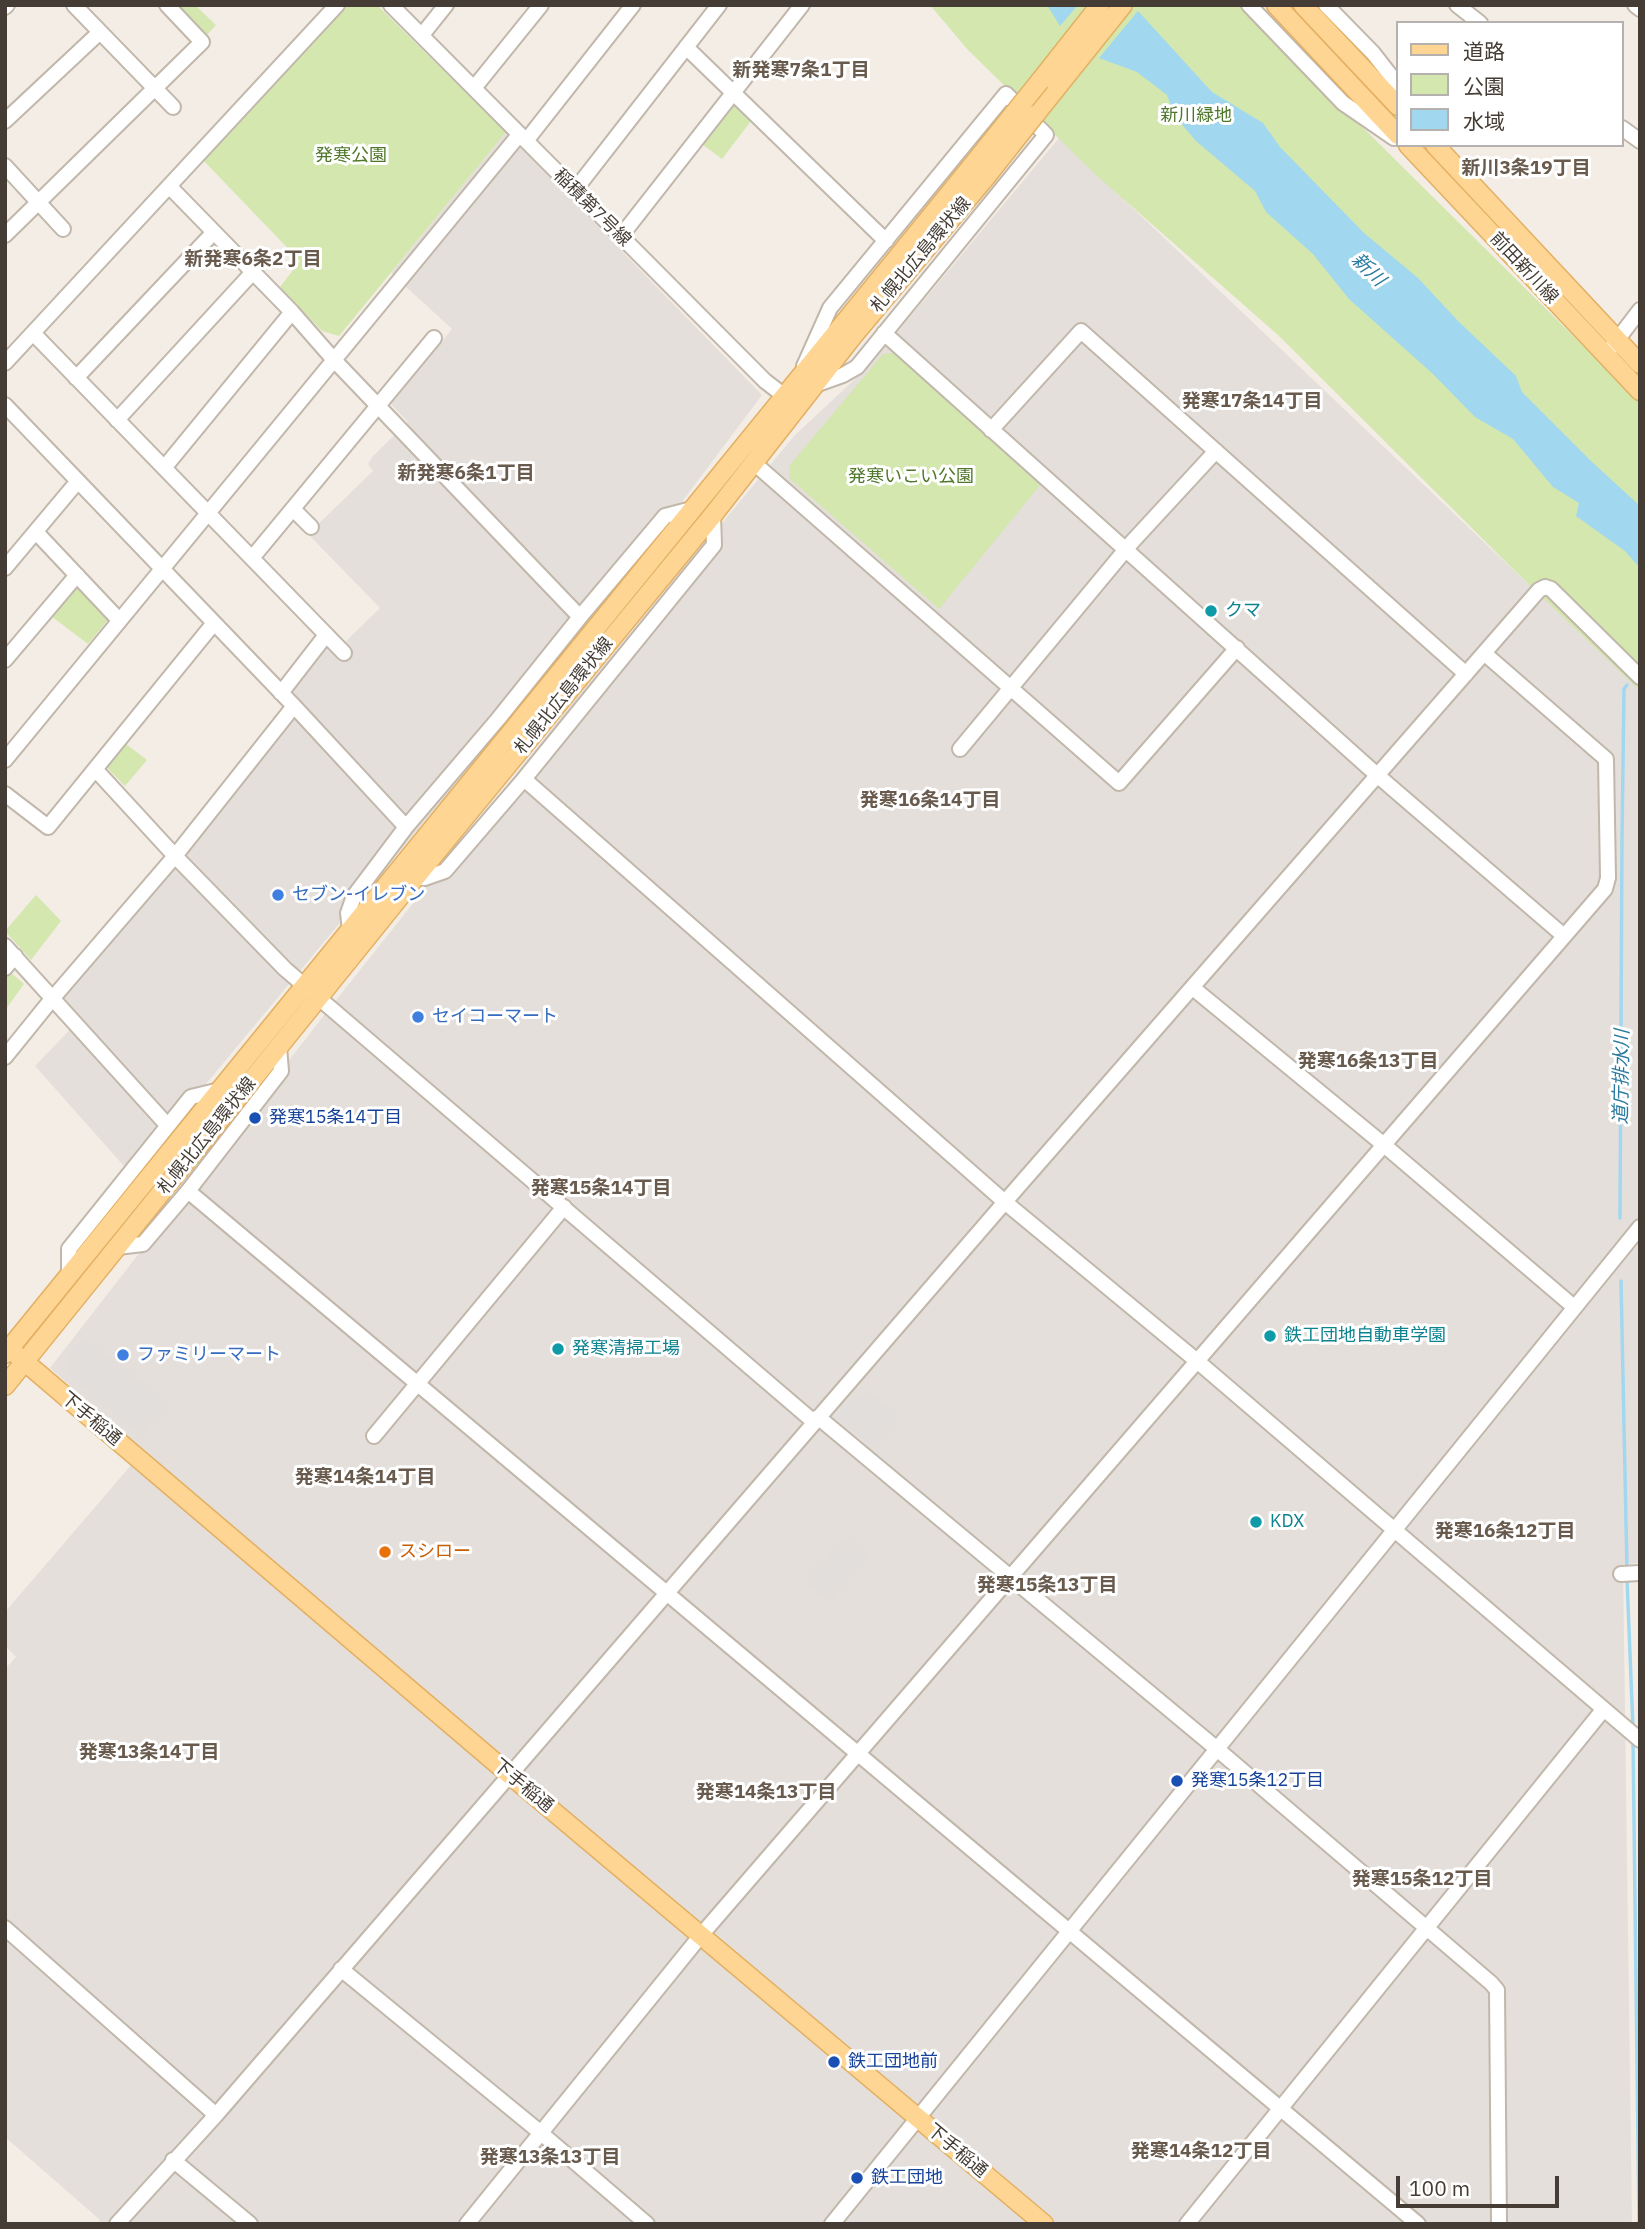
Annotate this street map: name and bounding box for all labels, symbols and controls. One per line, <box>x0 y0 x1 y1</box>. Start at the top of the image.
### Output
legend <box>1396 21 1624 147</box>
text: 道路 <box>1463 37 1505 65</box>
district label: 新発寒7条1丁目 <box>733 60 869 82</box>
text: 公園 <box>1463 72 1505 100</box>
park label: 新川緑地 <box>1160 105 1232 127</box>
text: 水域 <box>1463 107 1505 135</box>
park label: 発寒公園 <box>315 145 387 167</box>
district label: 新川3条19丁目 <box>1461 158 1591 180</box>
street label: 稲積第7号線 <box>549 165 635 251</box>
street label: 札幌北広島環状線 <box>866 193 976 317</box>
street label: 前田新川線 <box>1485 228 1563 308</box>
district label: 新発寒6条2丁目 <box>185 249 321 271</box>
water label: 新川 <box>1346 249 1390 291</box>
district label: 発寒17条14丁目 <box>1182 391 1322 413</box>
district label: 新発寒6条1丁目 <box>398 463 534 485</box>
park label: 発寒いこい公園 <box>848 466 974 488</box>
place label: クマ <box>1225 600 1261 622</box>
marker: クマ <box>1203 603 1219 619</box>
street label: 札幌北広島環状線 <box>510 633 618 759</box>
district label: 発寒16条14丁目 <box>860 790 1000 812</box>
place label: セブン-イレブン <box>292 884 425 906</box>
marker: セブン-イレブン <box>270 887 286 903</box>
place label: セイコーマート <box>432 1006 558 1028</box>
marker: セイコーマート <box>410 1009 426 1025</box>
water label: 道庁排水川 <box>1610 1029 1634 1125</box>
district label: 発寒16条13丁目 <box>1298 1051 1438 1073</box>
street label: 札幌北広島環状線 <box>153 1073 261 1199</box>
place label: 発寒15条14丁目 <box>269 1107 402 1129</box>
marker: 発寒15条14丁目 <box>247 1110 263 1126</box>
district label: 発寒15条14丁目 <box>531 1178 671 1200</box>
place label: 鉄工団地自動車学園 <box>1284 1325 1446 1347</box>
marker: 鉄工団地自動車学園 <box>1262 1328 1278 1344</box>
place label: 発寒清掃工場 <box>572 1338 680 1360</box>
marker: 発寒清掃工場 <box>550 1341 566 1357</box>
place label: ファミリーマート <box>137 1344 281 1366</box>
marker: ファミリーマート <box>115 1347 131 1363</box>
street label: 下手稲通 <box>56 1388 126 1450</box>
district label: 発寒14条14丁目 <box>295 1467 435 1489</box>
place label: KDX <box>1270 1511 1304 1533</box>
marker: KDX <box>1248 1514 1264 1530</box>
district label: 発寒16条12丁目 <box>1435 1521 1575 1543</box>
place label: スシロー <box>399 1541 471 1563</box>
marker: スシロー <box>377 1544 393 1560</box>
district label: 発寒15条13丁目 <box>977 1575 1117 1597</box>
district label: 発寒13条14丁目 <box>79 1742 219 1764</box>
street label: 下手稲通 <box>488 1755 558 1817</box>
place label: 発寒15条12丁目 <box>1191 1770 1324 1792</box>
marker: 発寒15条12丁目 <box>1169 1773 1185 1789</box>
district label: 発寒14条13丁目 <box>696 1782 836 1804</box>
district label: 発寒15条12丁目 <box>1352 1869 1492 1891</box>
place label: 鉄工団地前 <box>848 2051 938 2073</box>
marker: 鉄工団地前 <box>826 2054 842 2070</box>
street label: 下手稲通 <box>922 2120 992 2182</box>
district label: 発寒14条12丁目 <box>1131 2141 1271 2163</box>
district label: 発寒13条13丁目 <box>480 2147 620 2169</box>
scale bar <box>1400 2162 1563 2206</box>
place label: 鉄工団地 <box>871 2167 943 2189</box>
marker: 鉄工団地 <box>849 2170 865 2186</box>
text: 100 m <box>1409 2174 1470 2202</box>

